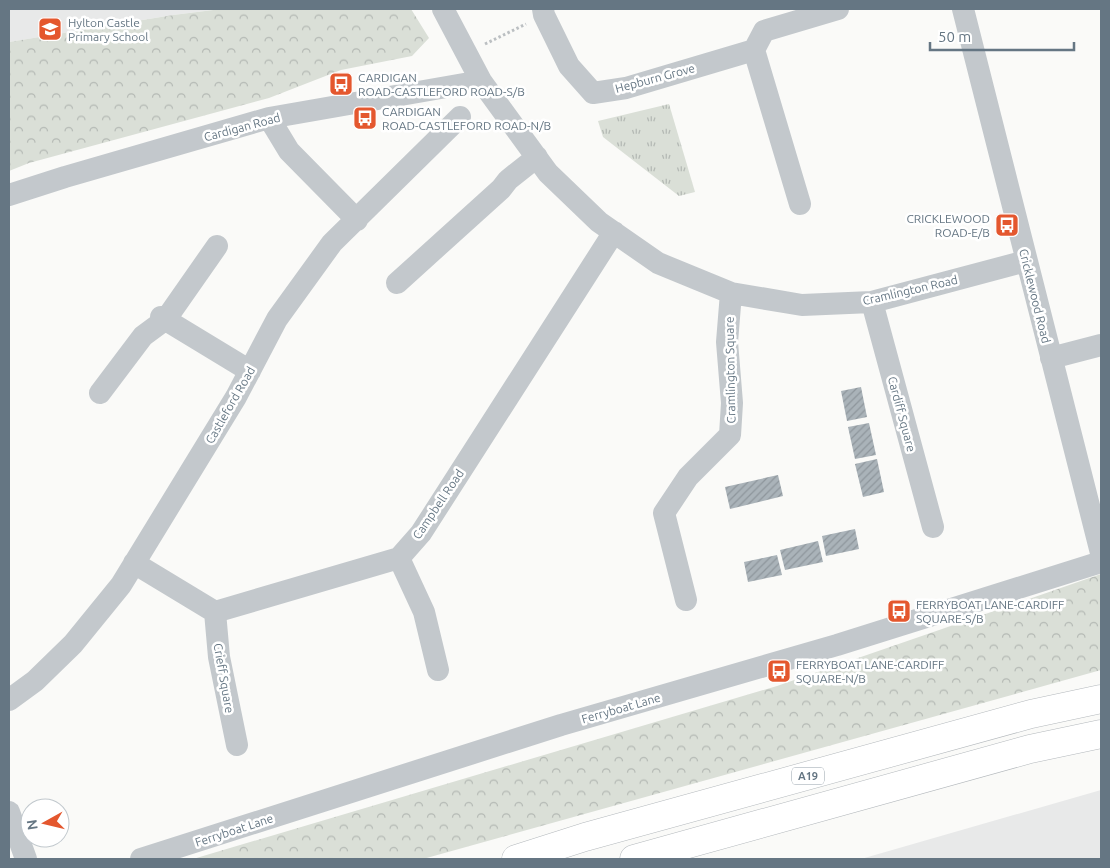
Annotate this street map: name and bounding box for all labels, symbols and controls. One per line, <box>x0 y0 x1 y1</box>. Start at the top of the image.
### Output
school or university icon: Hylton Castle Primary School <box>37 16 63 42</box>
place label: Hylton Castle Primary School <box>68 16 148 43</box>
scale bar <box>930 20 1074 52</box>
text: 50 m <box>938 28 971 45</box>
street label: Hepburn Grove <box>614 61 696 95</box>
bus stop icon: CARDIGAN ROAD-CASTLEFORD ROAD-S/B <box>328 71 354 97</box>
place label: CARDIGAN ROAD-CASTLEFORD ROAD-S/B <box>358 71 525 98</box>
bus stop icon: CARDIGAN ROAD-CASTLEFORD ROAD-N/B <box>352 105 378 131</box>
place label: CARDIGAN ROAD-CASTLEFORD ROAD-N/B <box>382 105 551 132</box>
street label: Cardigan Road <box>202 111 282 143</box>
place label: CRICKLEWOOD ROAD-E/B <box>906 212 990 239</box>
bus stop icon: CRICKLEWOOD ROAD-E/B <box>994 212 1020 238</box>
street label: Cricklewood Road <box>1017 247 1053 345</box>
street label: Cramlington Road <box>861 273 959 307</box>
street label: Cramlington Square <box>723 316 737 424</box>
street label: Castleford Road <box>203 364 257 446</box>
street label: Cardiff Square <box>886 375 918 453</box>
street label: Campbell Road <box>410 467 466 541</box>
bus stop icon: FERRYBOAT LANE-CARDIFF SQUARE-S/B <box>886 598 912 624</box>
place label: FERRYBOAT LANE-CARDIFF SQUARE-S/B <box>916 598 1064 625</box>
street label: Crieff Square <box>211 642 237 714</box>
bus stop icon: FERRYBOAT LANE-CARDIFF SQUARE-N/B <box>766 658 792 684</box>
place label: FERRYBOAT LANE-CARDIFF SQUARE-N/B <box>796 658 944 685</box>
street label: Ferryboat Lane <box>580 691 662 725</box>
road number: A19 <box>792 768 824 784</box>
north arrow <box>20 798 70 848</box>
street label: Ferryboat Lane <box>193 811 275 849</box>
text: N <box>23 819 41 831</box>

